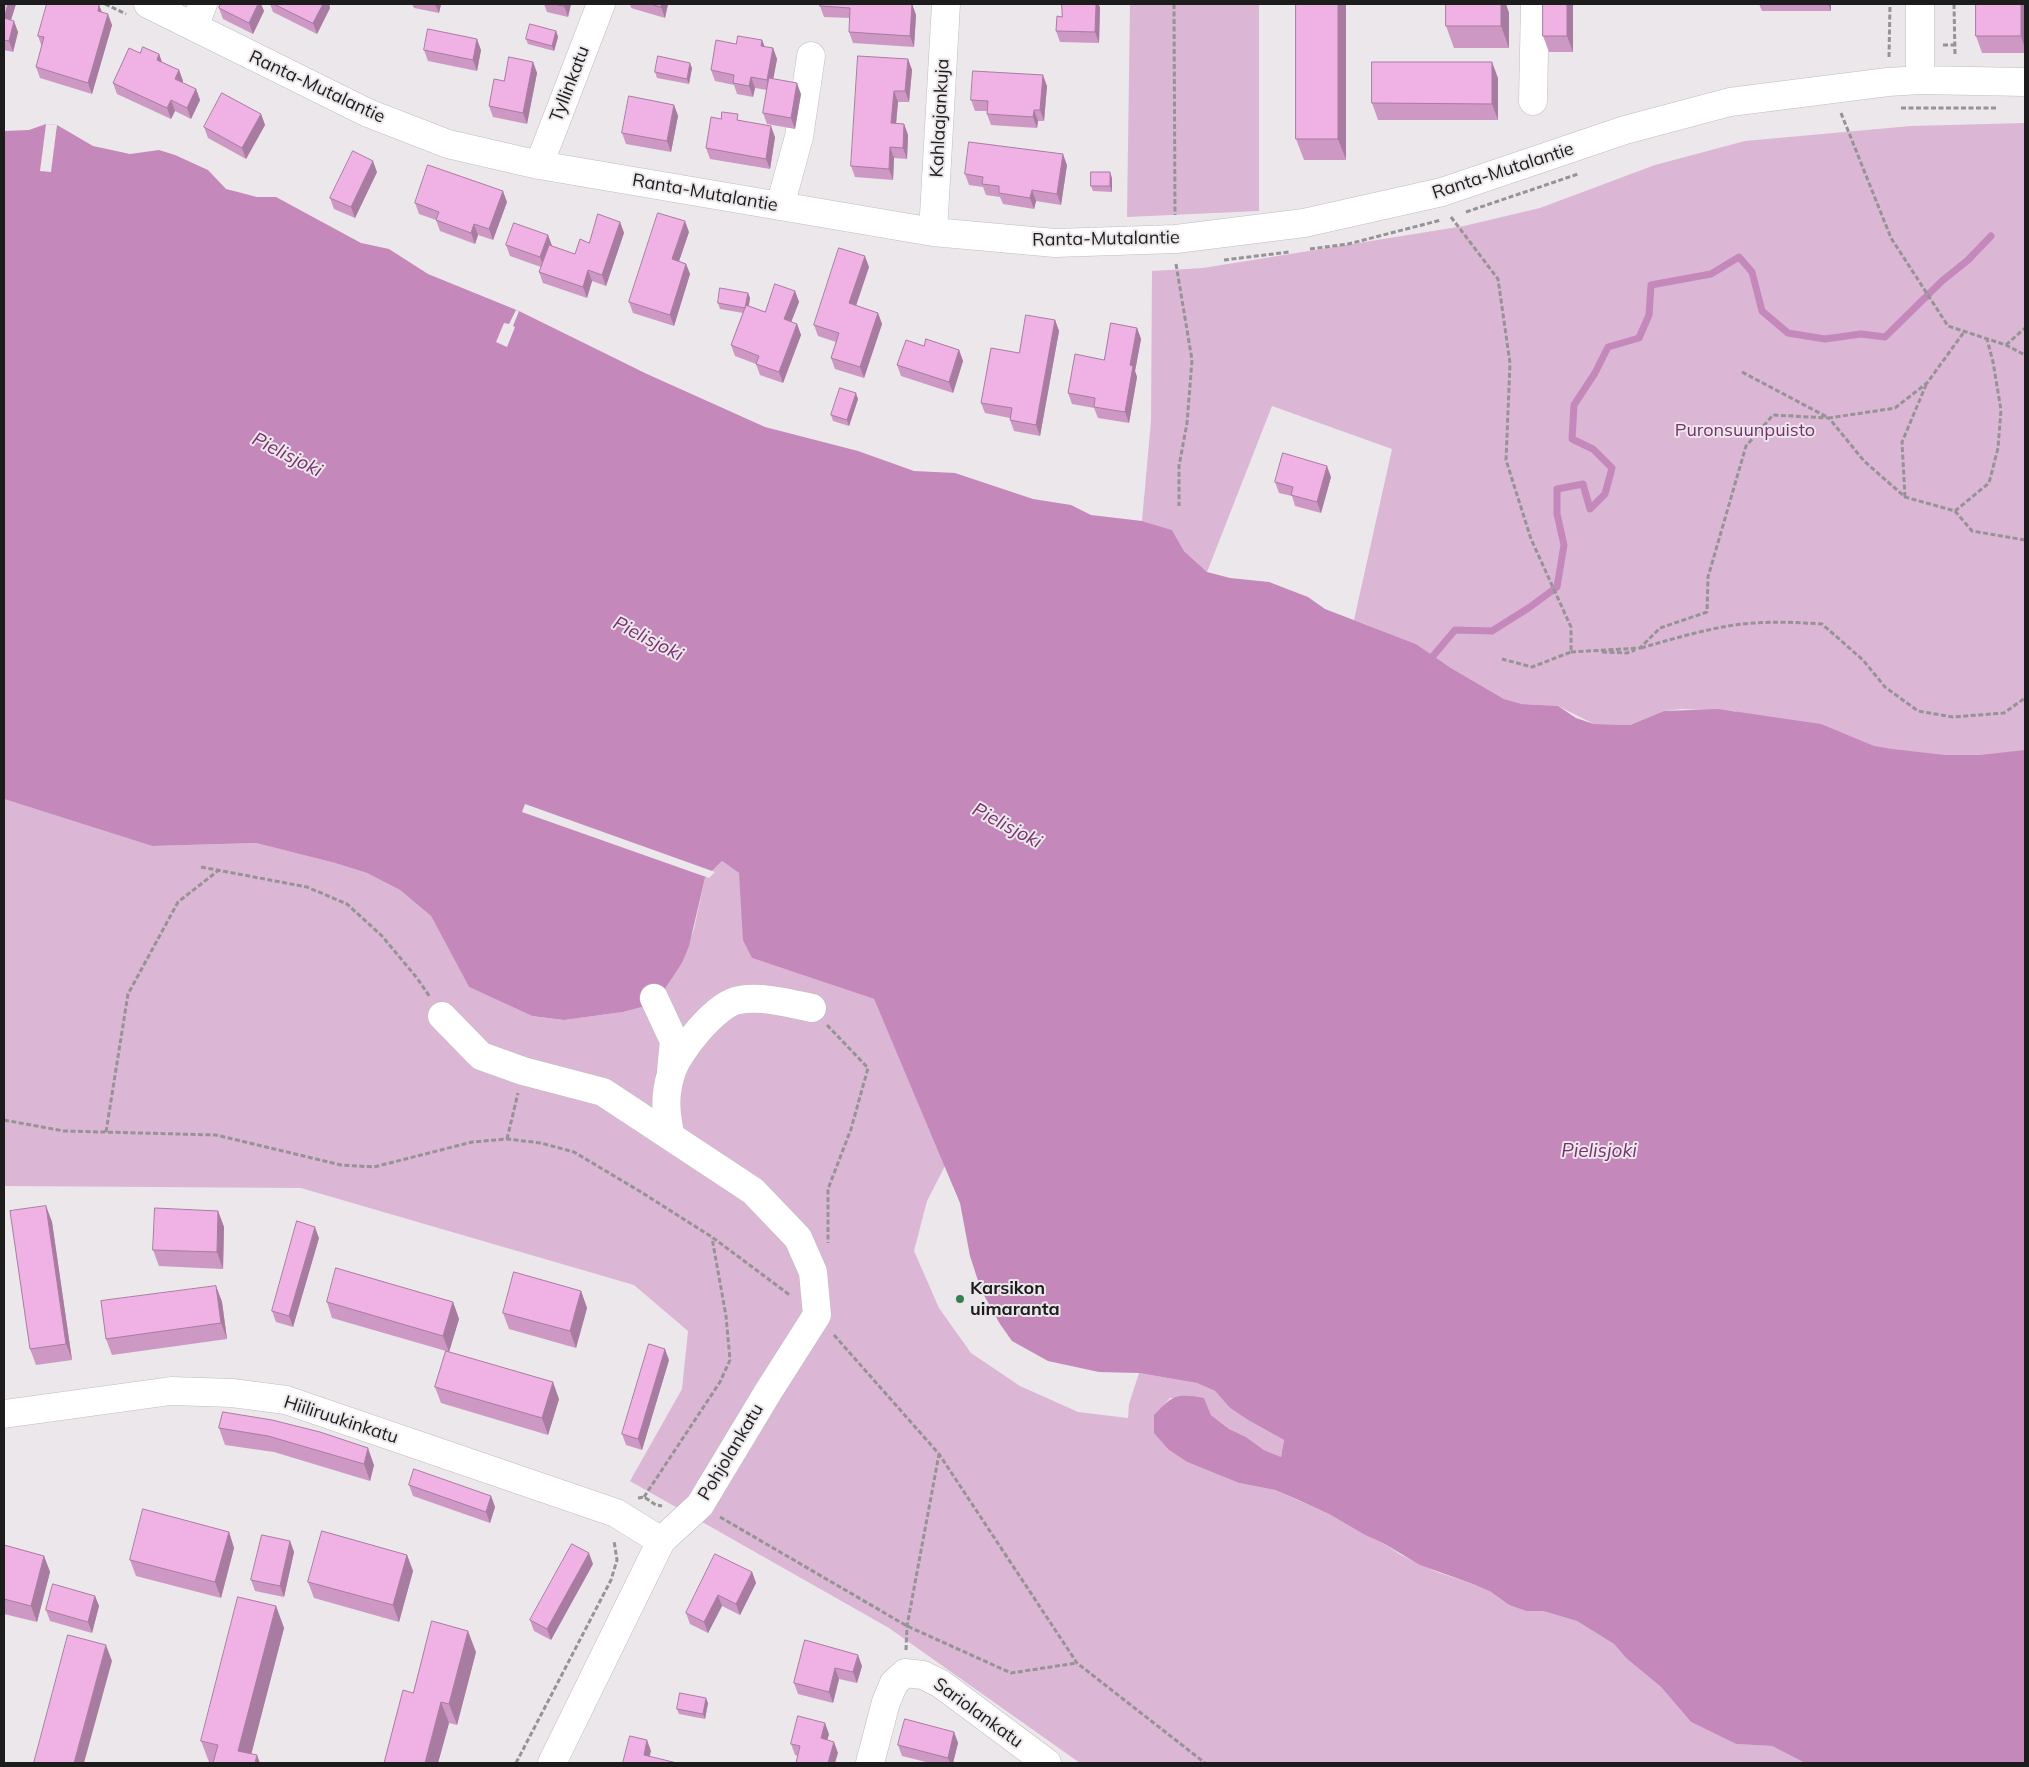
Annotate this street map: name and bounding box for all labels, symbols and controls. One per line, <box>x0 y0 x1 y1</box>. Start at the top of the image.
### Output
street label: Tyllinkatu <box>546 43 594 125</box>
street label: Ranta-Mutalantie <box>246 46 388 128</box>
street label: Kahlaajankuja <box>926 58 954 178</box>
street label: Ranta-Mutalantie <box>1430 138 1576 204</box>
street label: Ranta-Mutalantie <box>630 170 780 216</box>
street label: Ranta-Mutalantie <box>1032 227 1180 251</box>
park label: Puronsuunpuisto <box>1675 420 1815 442</box>
water label: Pielisjoki <box>248 428 326 482</box>
water label: Pielisjoki <box>609 612 687 666</box>
water label: Pielisjoki <box>968 798 1046 854</box>
water label: Pielisjoki <box>1561 1140 1637 1162</box>
place label: Karsikon uimaranta <box>970 1278 1060 1320</box>
marker: Karsikon uimaranta <box>954 1293 966 1305</box>
street label: Hiiliruukinkatu <box>281 1391 401 1449</box>
street label: Pohjolankatu <box>694 1400 768 1504</box>
street label: Sariolankatu <box>929 1673 1027 1753</box>

